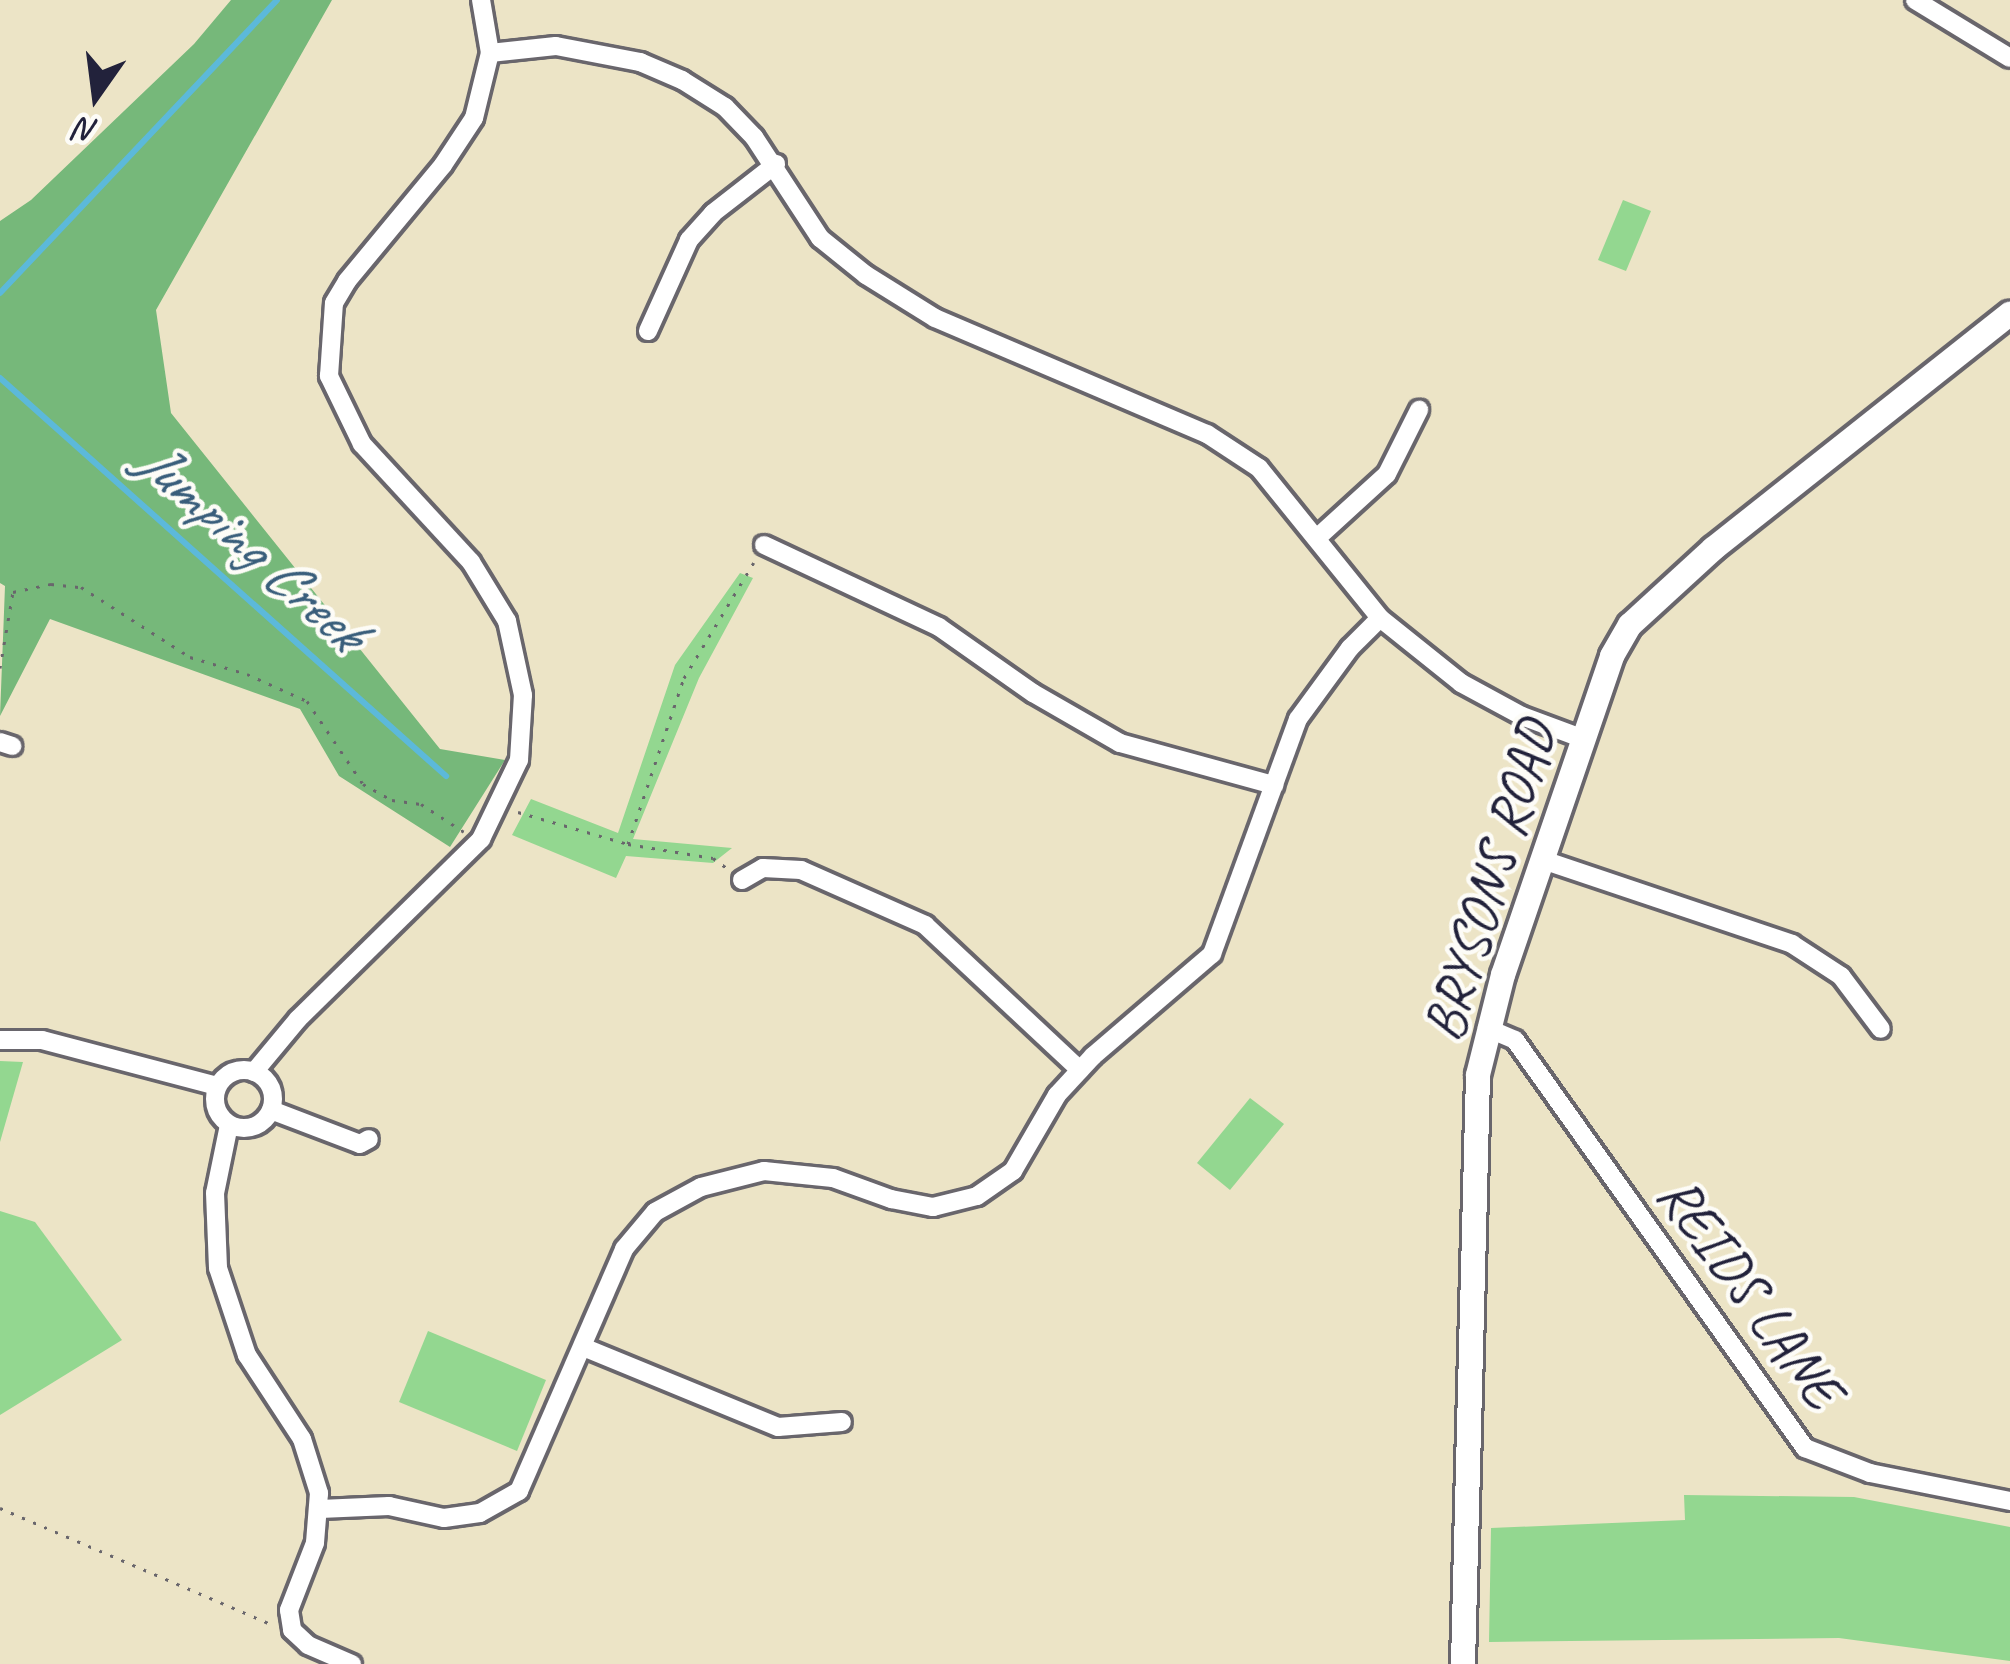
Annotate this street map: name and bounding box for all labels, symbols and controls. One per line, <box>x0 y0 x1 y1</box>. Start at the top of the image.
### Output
north arrow <box>36 36 156 156</box>
text: N <box>72 108 102 154</box>
water label: Jumping Creek <box>123 424 379 666</box>
street label: BRYSONS ROAD <box>1409 712 1571 1050</box>
street label: REIDS LANE <box>1643 1162 1857 1422</box>

